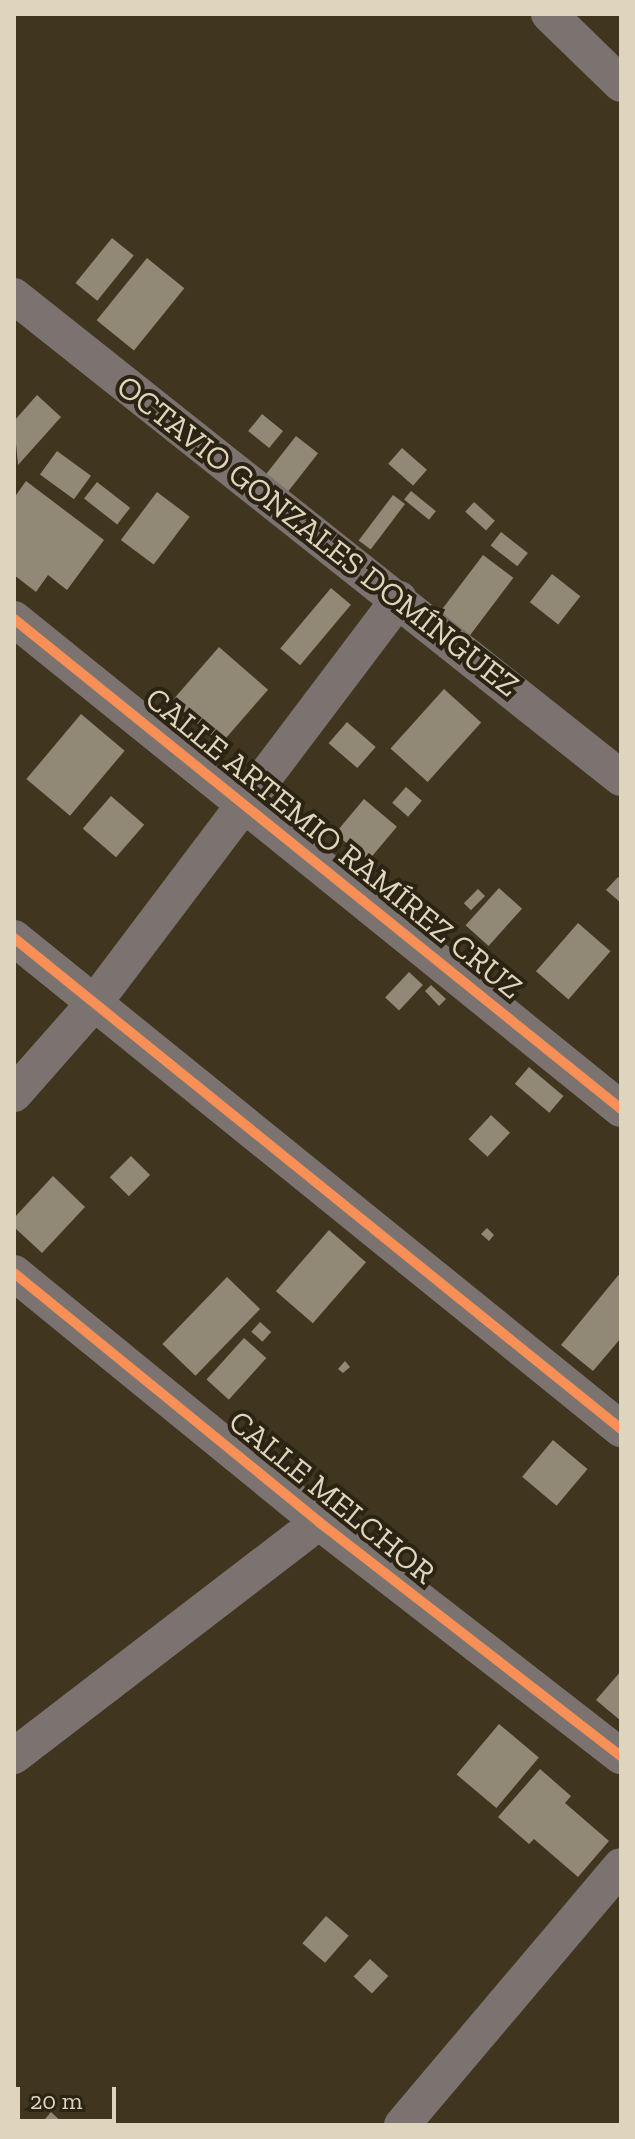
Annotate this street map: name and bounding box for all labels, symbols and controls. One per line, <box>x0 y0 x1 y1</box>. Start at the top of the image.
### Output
street label: OCTAVIO GONZALES DOMÍNGUEZ <box>109 367 527 705</box>
street label: CALLE ARTEMIO RAMÍREZ CRUZ <box>137 679 531 1007</box>
street label: CALLE MELCHOR <box>221 1402 443 1592</box>
scale bar <box>20 2071 120 2121</box>
text: 20 m <box>30 2086 82 2115</box>

